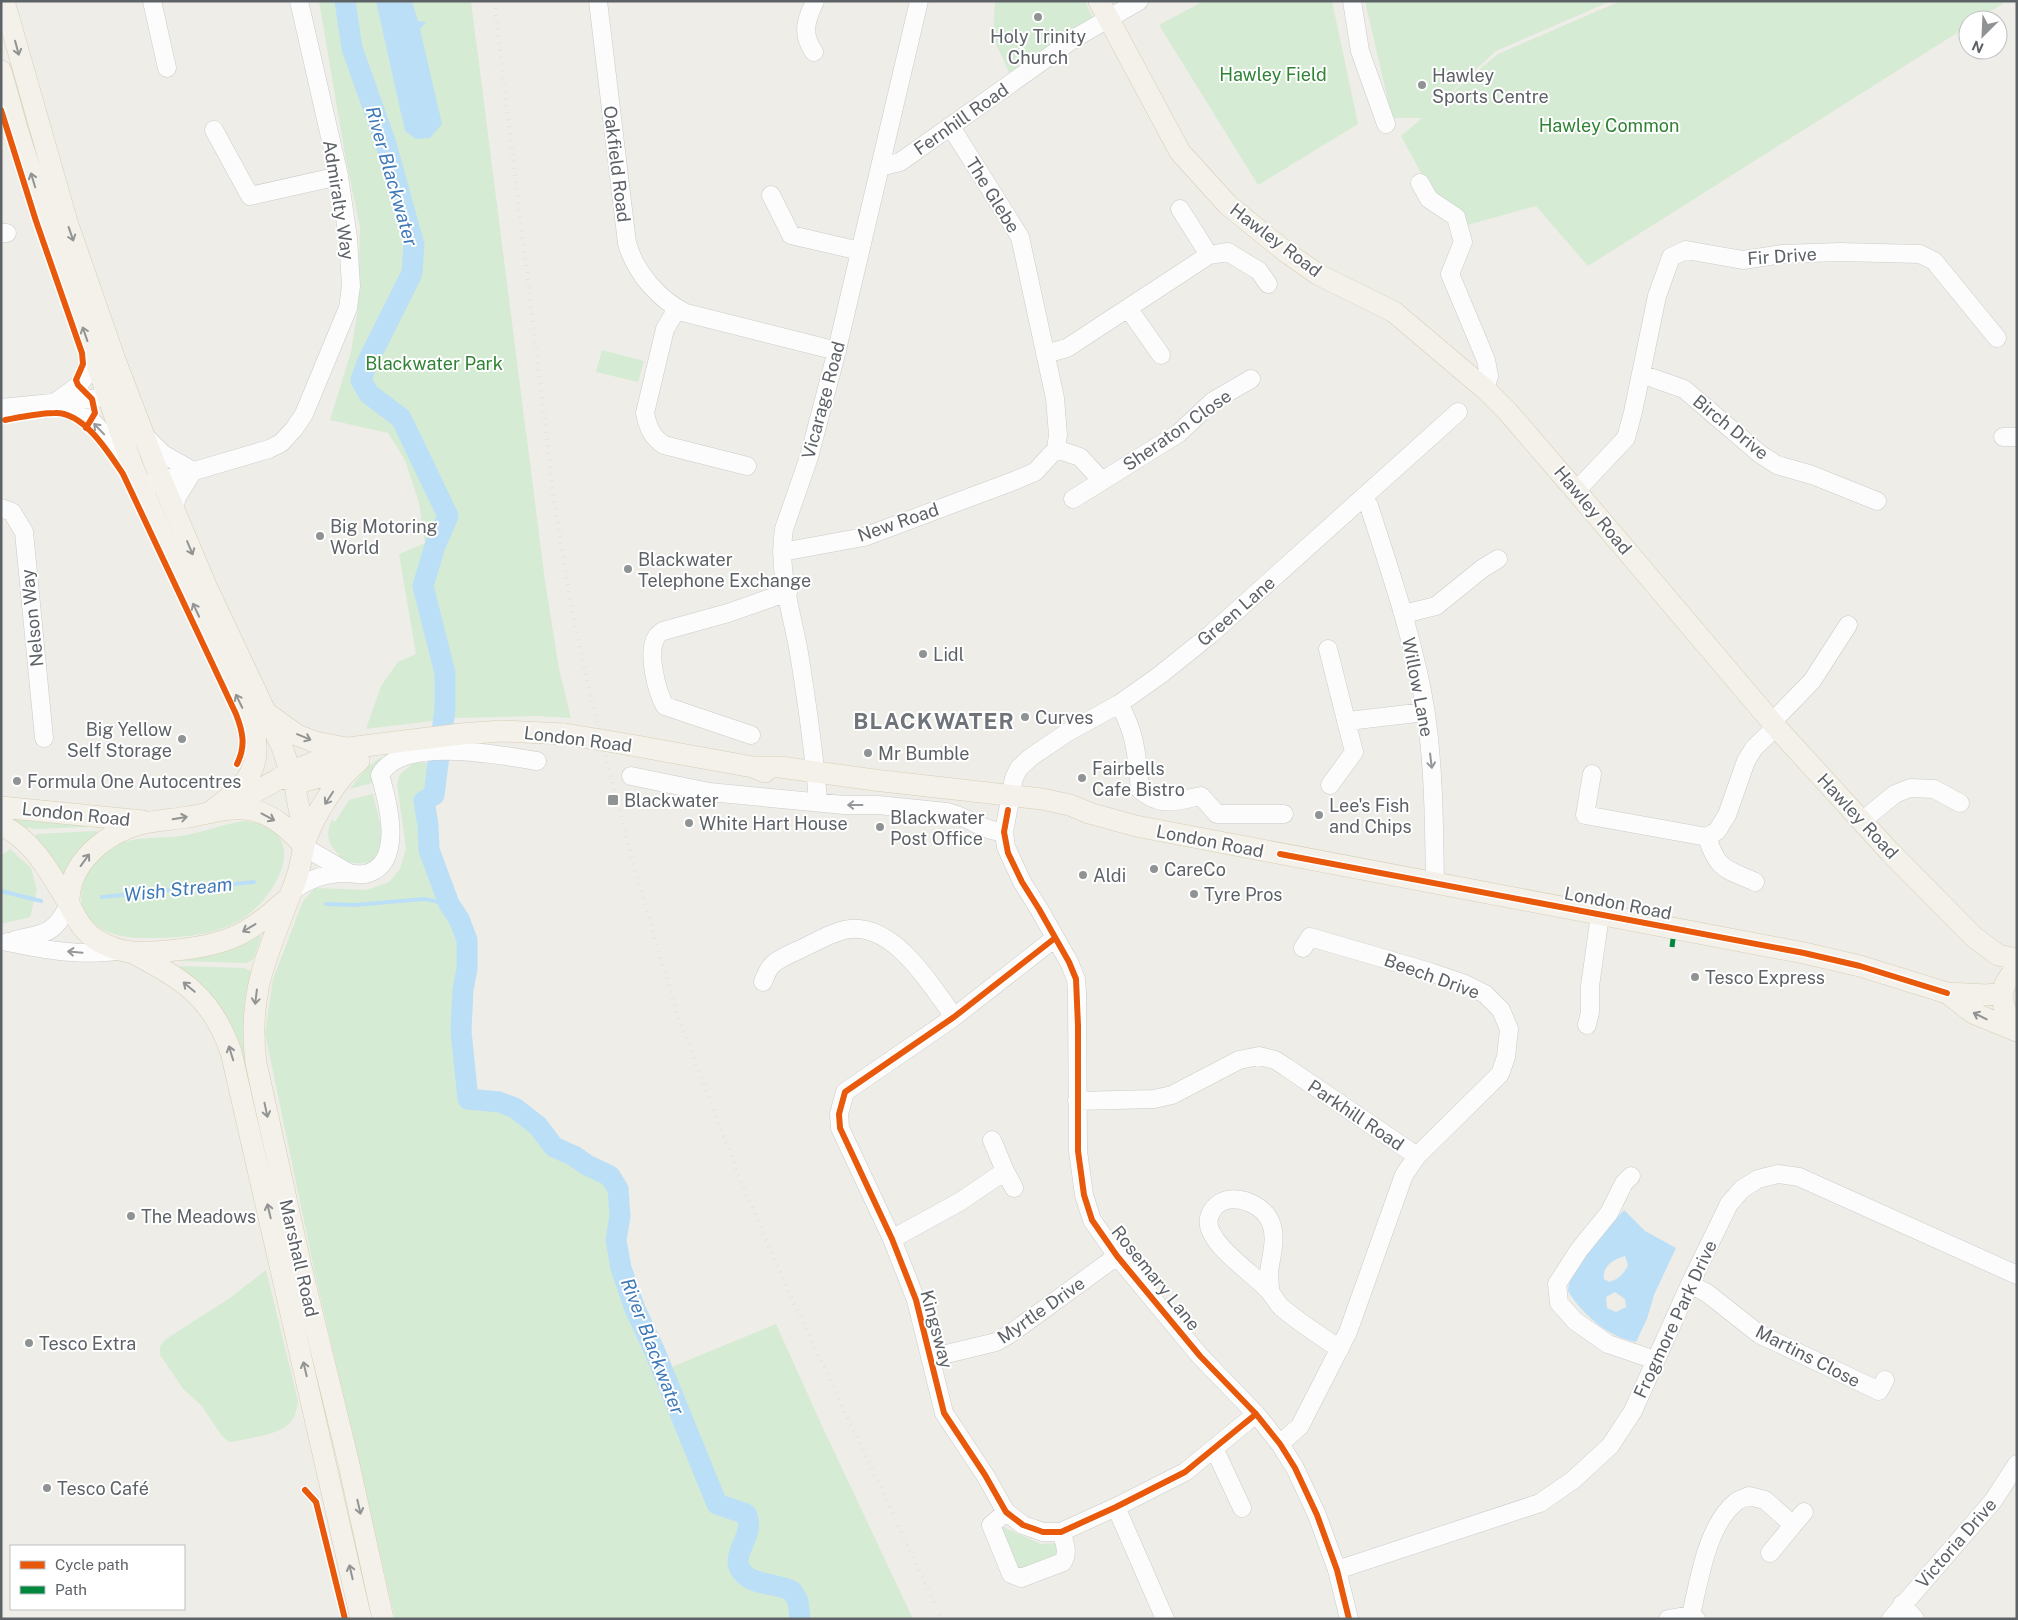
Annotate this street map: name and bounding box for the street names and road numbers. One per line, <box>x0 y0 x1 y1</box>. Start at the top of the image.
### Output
street label: Fernhill Road <box>910 79 1012 159</box>
street label: Oakfield Road <box>599 104 635 224</box>
street label: Admiralty Way <box>319 139 359 262</box>
street label: The Glebe <box>962 153 1024 237</box>
street label: Hawley Road <box>1226 199 1326 281</box>
street label: Fir Drive <box>1746 243 1818 269</box>
street label: Vicarage Road <box>797 339 849 461</box>
street label: Sheraton Close <box>1119 385 1235 475</box>
street label: Birch Drive <box>1689 390 1773 464</box>
street label: Hawley Road <box>1550 461 1636 559</box>
street label: New Road <box>855 498 941 546</box>
street label: Nelson Way <box>16 568 48 668</box>
street label: Green Lane <box>1193 572 1279 650</box>
street label: Willow Lane <box>1398 635 1438 739</box>
street label: London Road <box>523 722 633 756</box>
street label: Hawley Road <box>1813 769 1903 863</box>
street label: London Road <box>21 798 131 830</box>
street label: London Road <box>1155 820 1265 862</box>
street label: London Road <box>1563 882 1673 924</box>
street label: Beech Drive <box>1381 949 1483 1003</box>
street label: Parkhill Road <box>1304 1075 1408 1155</box>
street label: Marshall Road <box>275 1197 323 1319</box>
street label: Rosemary Lane <box>1107 1221 1205 1335</box>
street label: Frogmore Park Drive <box>1629 1237 1721 1401</box>
street label: Myrtle Drive <box>993 1272 1089 1348</box>
street label: Kingsway <box>916 1287 958 1371</box>
street label: Martins Close <box>1752 1321 1864 1391</box>
street label: Victoria Drive <box>1911 1494 2001 1592</box>

